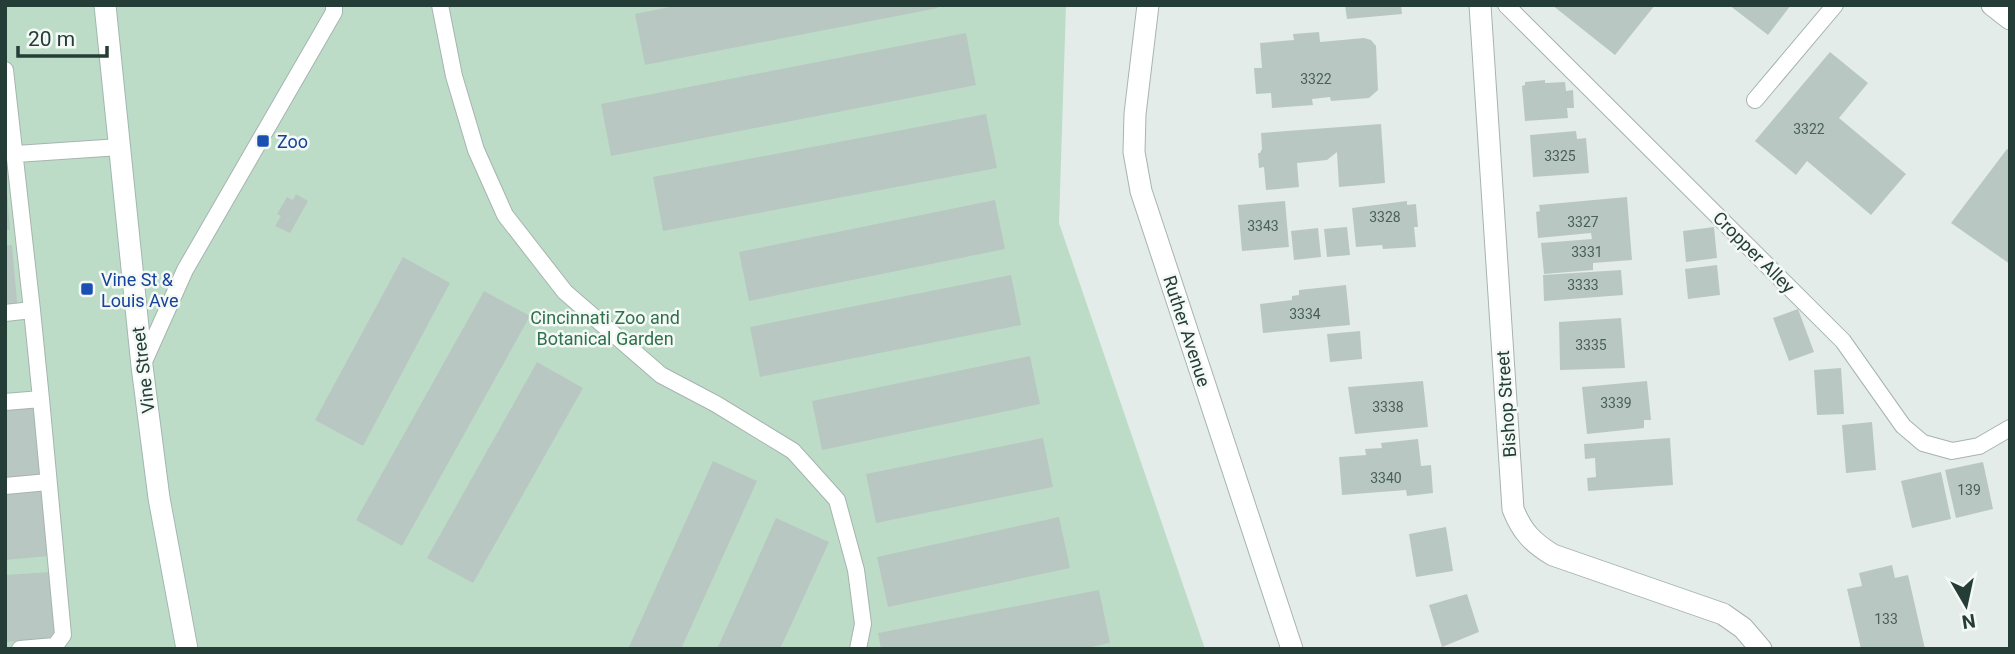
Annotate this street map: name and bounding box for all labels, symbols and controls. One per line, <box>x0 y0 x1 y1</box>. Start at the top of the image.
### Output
scale bar <box>18 14 107 58</box>
text: 20 m <box>28 27 75 51</box>
house number: 3322 <box>1300 71 1332 87</box>
house number: 3322 <box>1793 121 1825 137</box>
place label: Zoo <box>277 131 308 152</box>
marker: Zoo <box>255 133 271 149</box>
house number: 3325 <box>1544 148 1576 164</box>
street label: Cropper Alley <box>1709 207 1799 297</box>
house number: 3328 <box>1369 209 1401 225</box>
house number: 3327 <box>1567 214 1599 230</box>
house number: 3343 <box>1247 218 1279 234</box>
house number: 3331 <box>1571 244 1603 260</box>
place label: Vine St & Louis Ave <box>101 269 178 311</box>
street label: Ruther Avenue <box>1159 273 1215 389</box>
house number: 3333 <box>1567 277 1599 293</box>
marker: Vine St & Louis Ave <box>79 281 95 297</box>
house number: 3334 <box>1289 306 1321 322</box>
park label: Cincinnati Zoo and Botanical Garden <box>530 307 680 349</box>
street label: Vine Street <box>127 325 159 415</box>
house number: 3335 <box>1575 337 1607 353</box>
street label: Bishop Street <box>1492 350 1520 458</box>
house number: 3339 <box>1600 395 1632 411</box>
house number: 3338 <box>1372 399 1404 415</box>
house number: 3340 <box>1370 470 1402 486</box>
house number: 139 <box>1957 482 1981 498</box>
north arrow <box>1931 570 2001 640</box>
text: N <box>1960 609 1977 634</box>
house number: 133 <box>1874 611 1898 627</box>

